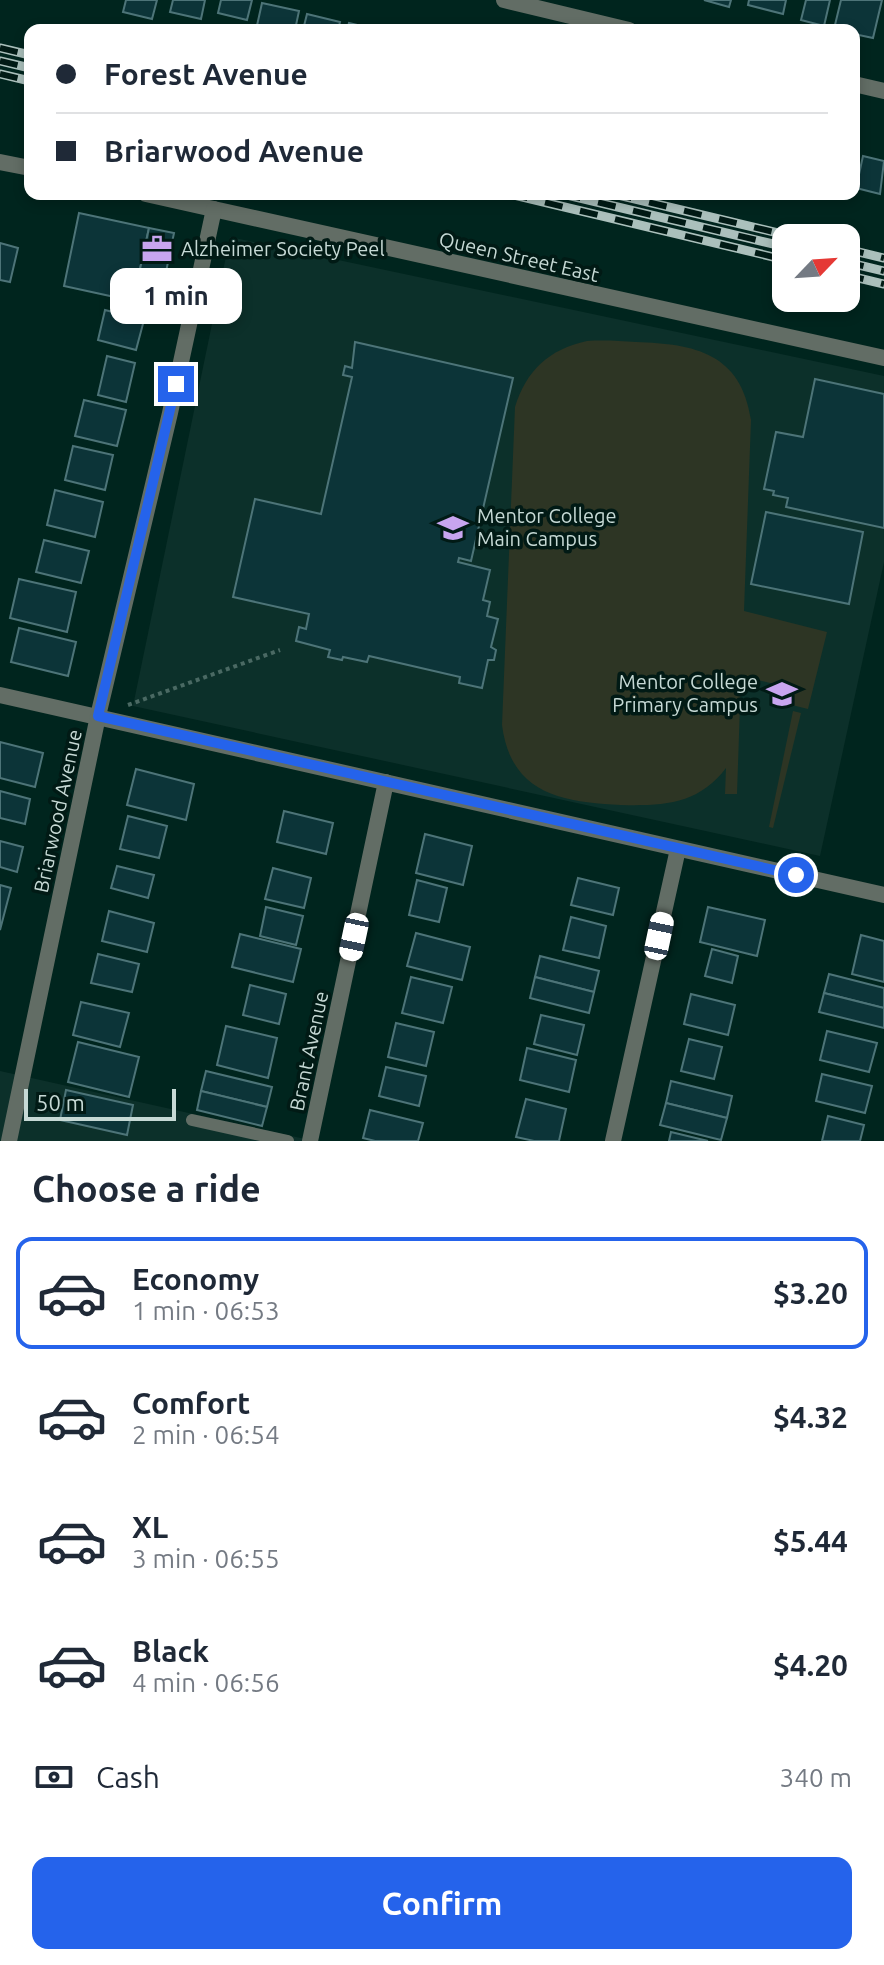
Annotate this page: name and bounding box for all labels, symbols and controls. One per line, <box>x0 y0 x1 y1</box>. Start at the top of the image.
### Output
text: Forest Avenue <box>104 57 308 91</box>
text: Briarwood Avenue <box>104 134 364 168</box>
north arrow <box>772 224 860 312</box>
map controls <box>772 224 860 312</box>
street label: Queen Street East <box>437 227 601 286</box>
office icon: Alzheimer Society Peel <box>140 232 174 266</box>
place label: Alzheimer Society Peel <box>181 237 385 260</box>
callout: 1 min <box>110 268 242 324</box>
text: 1 min <box>143 281 209 310</box>
route end <box>158 366 194 402</box>
place label: Mentor College Main Campus <box>477 504 617 550</box>
school or university icon: Mentor College Main Campus <box>436 511 470 545</box>
place label: Mentor College Primary Campus <box>612 670 758 716</box>
school or university icon: Mentor College Primary Campus <box>765 677 799 711</box>
street label: Briarwood Avenue <box>29 727 86 894</box>
route start <box>778 857 814 893</box>
car <box>642 910 676 962</box>
car <box>337 911 371 963</box>
street label: Brant Avenue <box>285 989 332 1113</box>
scale bar <box>24 1085 176 1121</box>
text: 50 m <box>36 1090 85 1115</box>
text: Choose a ride <box>32 1168 261 1209</box>
icon: car <box>36 1257 108 1329</box>
text: Economy <box>132 1262 259 1296</box>
text: $3.20 <box>773 1276 848 1310</box>
text: 1 min · 06:53 <box>132 1296 280 1325</box>
icon: car <box>36 1381 108 1453</box>
text: Comfort <box>132 1386 250 1420</box>
text: $4.32 <box>773 1400 848 1434</box>
text: 2 min · 06:54 <box>132 1420 280 1449</box>
icon: car <box>36 1505 108 1577</box>
text: XL <box>132 1510 168 1544</box>
text: $5.44 <box>773 1524 848 1558</box>
text: 3 min · 06:55 <box>132 1544 280 1573</box>
icon: car <box>36 1629 108 1701</box>
text: Black <box>132 1634 209 1668</box>
text: $4.20 <box>773 1648 848 1682</box>
text: 4 min · 06:56 <box>132 1668 280 1697</box>
icon: cash <box>32 1755 76 1799</box>
text: Cash <box>96 1760 160 1794</box>
text: 340 m <box>780 1763 852 1792</box>
button: Confirm <box>32 1857 852 1949</box>

